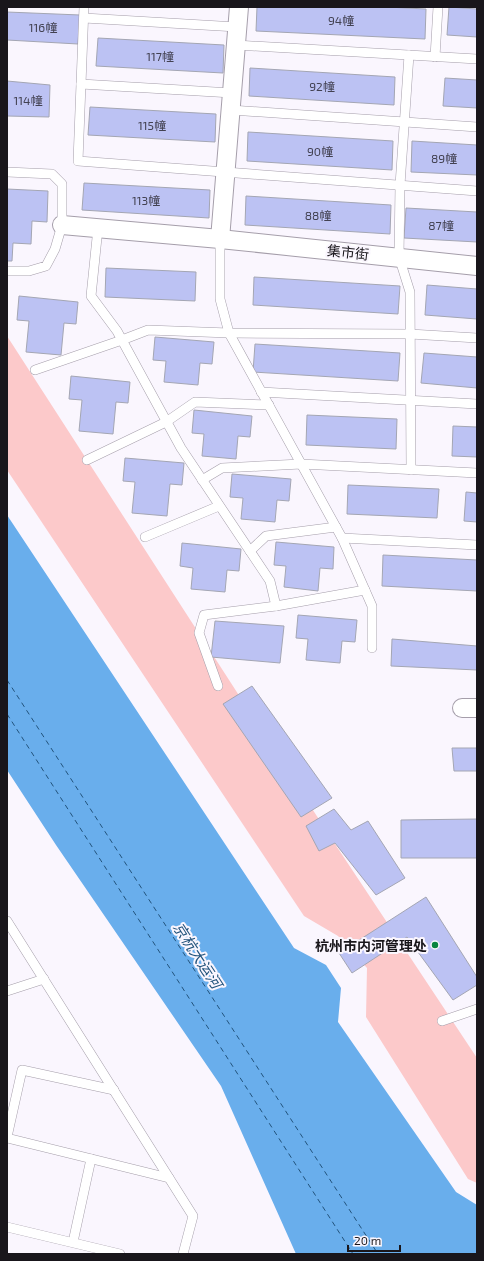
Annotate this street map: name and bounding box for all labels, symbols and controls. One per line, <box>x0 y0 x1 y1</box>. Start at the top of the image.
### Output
house number: 94幢 <box>328 13 354 27</box>
house number: 116幢 <box>29 20 57 34</box>
house number: 117幢 <box>146 49 174 63</box>
house number: 92幢 <box>309 79 335 93</box>
house number: 114幢 <box>14 93 42 107</box>
house number: 115幢 <box>138 118 166 132</box>
house number: 90幢 <box>307 144 333 158</box>
house number: 89幢 <box>431 151 457 165</box>
house number: 113幢 <box>132 193 160 207</box>
house number: 88幢 <box>305 208 331 222</box>
house number: 87幢 <box>428 218 454 232</box>
street label: 集市街 <box>326 241 370 263</box>
water label: 京杭大运河 <box>170 919 228 994</box>
place label: 杭州市内河管理处 <box>315 937 427 954</box>
marker: 杭州市内河管理处 <box>430 940 440 950</box>
scale bar <box>348 1227 400 1253</box>
text: 20 m <box>354 1233 381 1247</box>

